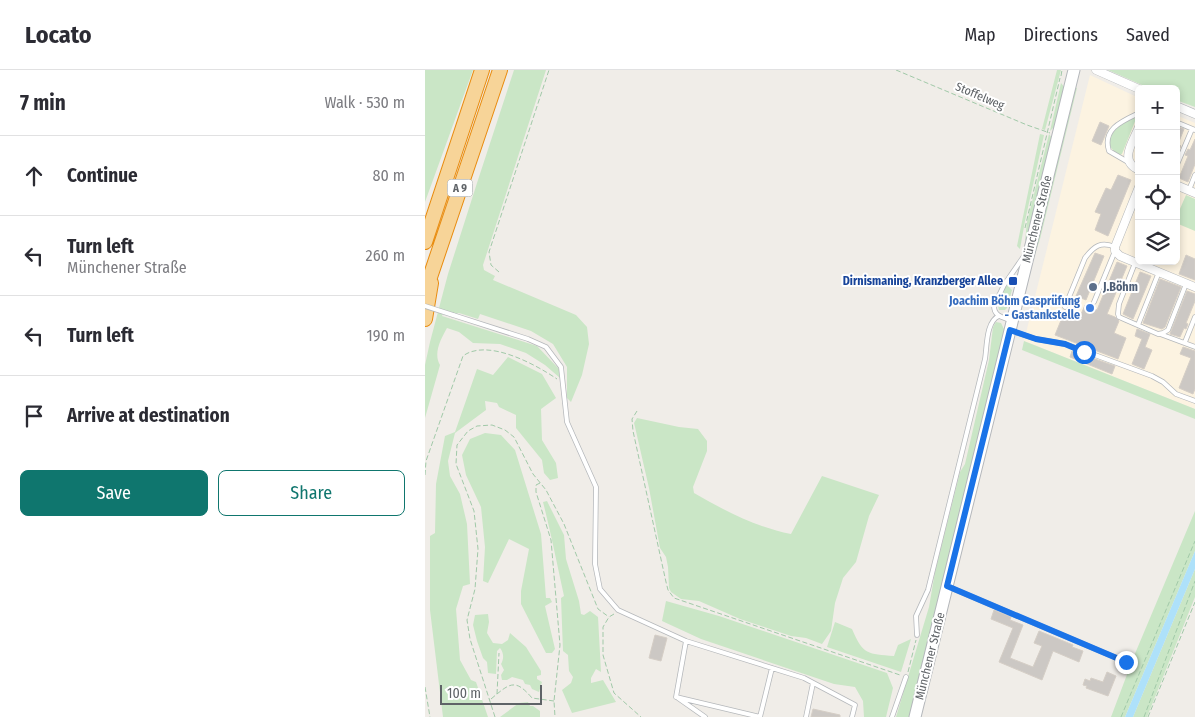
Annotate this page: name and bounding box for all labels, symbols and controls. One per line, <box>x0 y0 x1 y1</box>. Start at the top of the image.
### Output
text: Locato <box>25 21 91 49</box>
text: Map <box>964 24 996 46</box>
text: Directions <box>1024 24 1098 46</box>
text: Saved <box>1126 24 1170 46</box>
street label: Stoffelweg <box>953 79 1007 113</box>
map controls <box>1135 85 1180 265</box>
button: + <box>1135 85 1180 130</box>
text: 7 min <box>20 90 66 116</box>
text: Walk · 530 m <box>324 93 405 112</box>
button: − <box>1135 130 1180 175</box>
icon: ahead <box>20 162 48 190</box>
text: Continue <box>67 164 138 187</box>
text: 80 m <box>373 166 405 185</box>
street label: Münchener Straße <box>1019 174 1055 264</box>
button: locate <box>1135 175 1180 220</box>
road number: A 9 <box>447 180 473 196</box>
button: layers <box>1135 220 1180 265</box>
text: Turn left <box>67 235 134 258</box>
icon: left <box>20 242 48 270</box>
text: 260 m <box>366 246 405 265</box>
text: Münchener Straße <box>67 258 187 277</box>
place label: Dirnismaning, Kranzberger Allee <box>843 274 1003 288</box>
marker: Dirnismaning, Kranzberger Allee <box>1007 275 1019 287</box>
place label: J.Böhm <box>1102 280 1138 294</box>
marker: J.Böhm <box>1087 281 1099 293</box>
place label: Joachim Böhm Gasprüfung - Gastankstelle <box>948 294 1080 322</box>
marker: Joachim Böhm Gasprüfung - Gastankstelle <box>1084 302 1096 314</box>
icon: left <box>20 322 48 350</box>
text: Turn left <box>67 324 134 347</box>
text: 190 m <box>367 326 405 345</box>
route start <box>1073 341 1096 364</box>
icon: arrive <box>20 402 48 430</box>
text: Arrive at destination <box>67 404 230 427</box>
button: Save <box>20 470 208 516</box>
button: Share <box>218 470 405 516</box>
street label: Münchener Straße <box>912 611 948 701</box>
route end <box>1115 651 1138 674</box>
scale bar <box>440 682 543 705</box>
text: 100 m <box>447 685 481 702</box>

